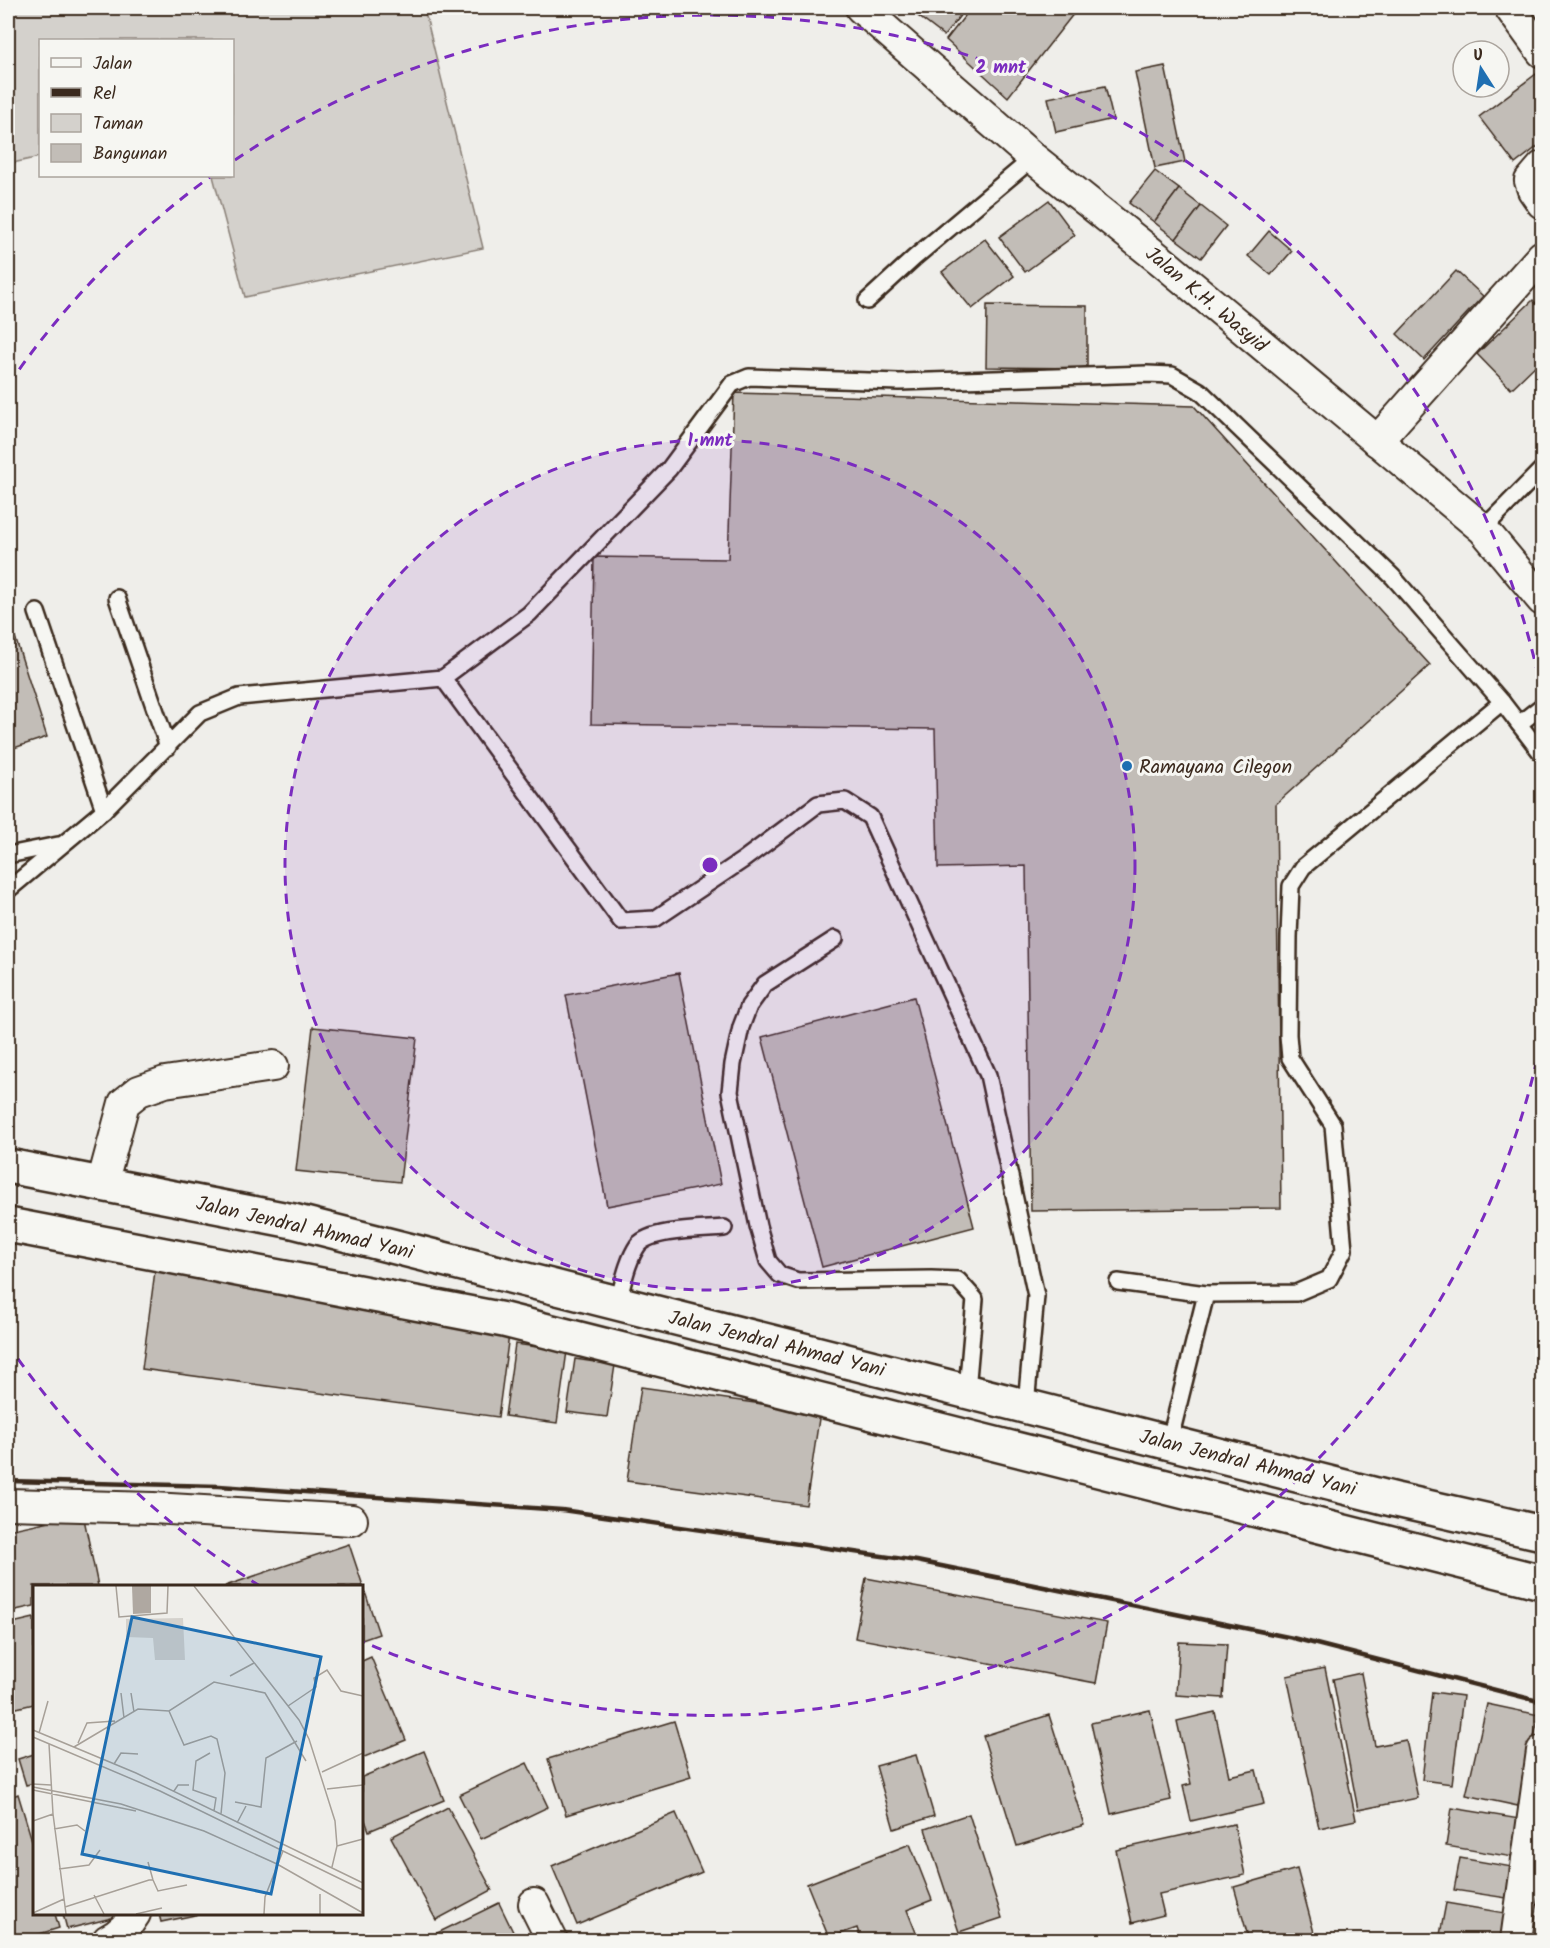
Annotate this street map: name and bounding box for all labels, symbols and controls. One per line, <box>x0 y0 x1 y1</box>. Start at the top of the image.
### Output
legend <box>39 39 234 177</box>
north arrow <box>1451 39 1511 99</box>
text: U <box>1471 42 1486 69</box>
text: Jalan <box>93 50 132 79</box>
text: 2 mnt <box>976 54 1027 83</box>
text: Rel <box>93 80 117 109</box>
text: Taman <box>93 110 143 139</box>
text: Bangunan <box>93 140 167 169</box>
street label: Jalan K.H. Wasyid <box>1137 239 1275 362</box>
text: 1 mnt <box>687 427 733 456</box>
place label: Ramayana Cilegon <box>1139 752 1292 784</box>
marker: Ramayana Cilegon <box>1120 759 1134 773</box>
centre of rings <box>700 855 720 875</box>
street label: Jalan Jendral Ahmad Yani <box>193 1188 418 1270</box>
street label: Jalan Jendral Ahmad Yani <box>665 1303 889 1388</box>
street label: Jalan Jendral Ahmad Yani <box>1136 1422 1360 1507</box>
inset map <box>33 1585 363 1915</box>

